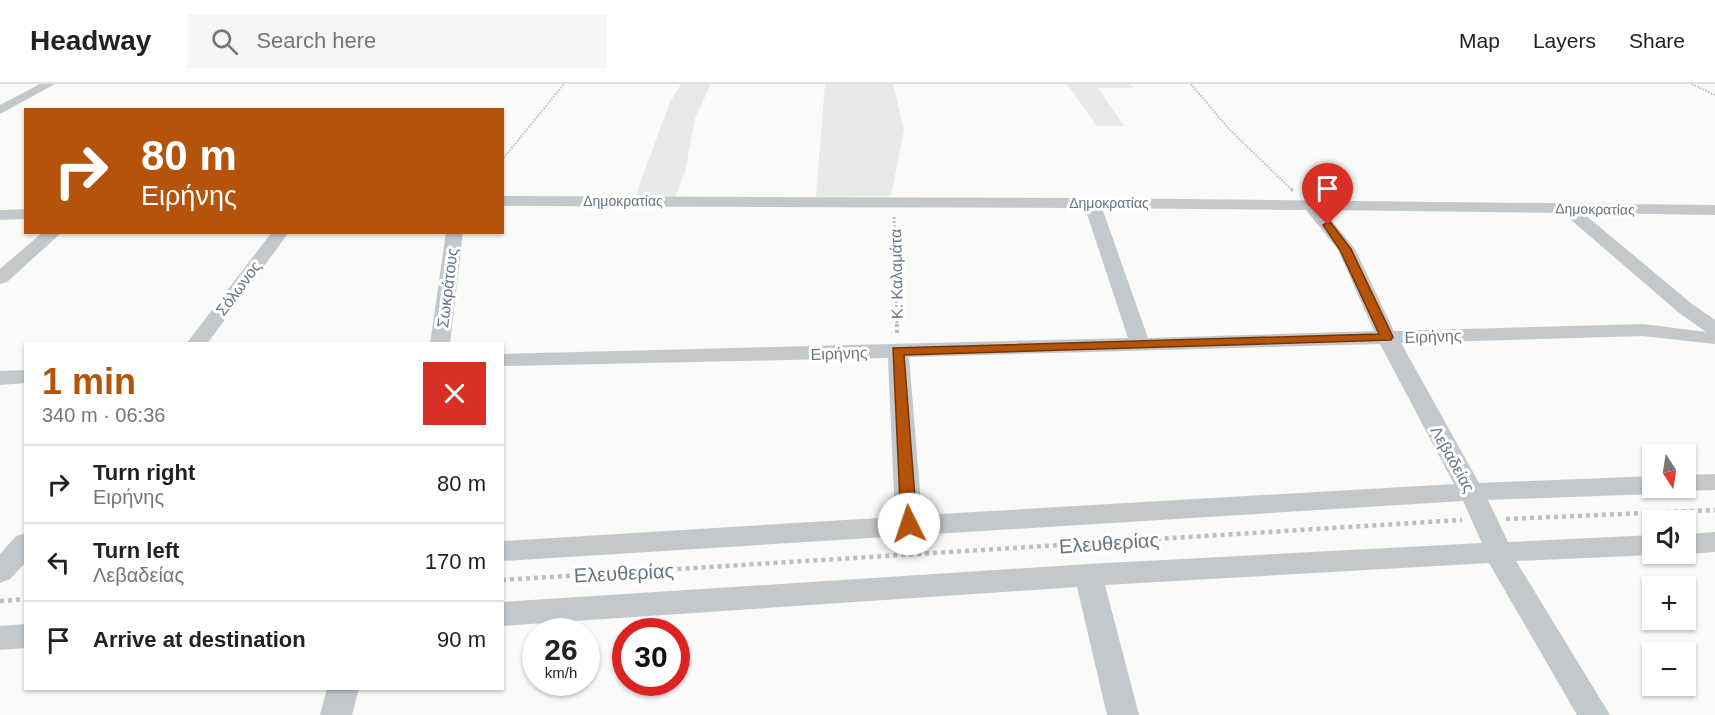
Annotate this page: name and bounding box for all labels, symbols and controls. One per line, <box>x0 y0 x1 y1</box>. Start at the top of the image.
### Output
search box <box>187 14 607 68</box>
text: Headway <box>30 25 151 56</box>
icon: search <box>208 25 241 58</box>
text: Search here <box>256 28 376 53</box>
text: Map <box>1459 29 1500 52</box>
text: Layers <box>1533 29 1596 52</box>
text: Share <box>1629 29 1685 52</box>
icon: right <box>42 132 120 210</box>
text: 80 m <box>141 132 237 179</box>
pin <box>1302 163 1353 225</box>
icon: arrive <box>1311 172 1344 205</box>
text: Ειρήνης <box>141 181 237 211</box>
street label: Δημοκρατίας <box>583 193 663 209</box>
street label: Δημοκρατίας <box>1069 195 1149 211</box>
street label: Δημοκρατίας <box>1555 200 1635 218</box>
street label: Κ. Καλαμάτα <box>887 229 906 319</box>
street label: Σωκράτους <box>434 247 461 329</box>
street label: Σόλωνος <box>213 258 264 319</box>
street label: Ειρήνης <box>1404 327 1462 346</box>
street label: Ειρήνης <box>810 344 868 363</box>
text: 1 min <box>42 361 136 402</box>
button: close <box>423 362 486 425</box>
text: 340 m · 06:36 <box>42 404 165 426</box>
street label: Λεβαδείας <box>1427 423 1478 495</box>
north arrow <box>1642 444 1696 498</box>
map controls <box>1642 444 1696 696</box>
text: Turn right <box>93 460 195 485</box>
icon: right <box>42 468 75 501</box>
text: 80 m <box>437 471 486 496</box>
text: Ειρήνης <box>93 486 164 508</box>
position arrow <box>877 492 941 556</box>
button: sound <box>1642 510 1696 564</box>
street label: Ελευθερίας <box>1058 529 1160 557</box>
text: Turn left <box>93 538 179 563</box>
icon: left <box>42 546 75 579</box>
text: 170 m <box>425 549 486 574</box>
street label: Ελευθερίας <box>573 559 675 587</box>
text: Λεβαδείας <box>93 564 184 586</box>
button: + <box>1642 576 1696 630</box>
speed limit sign: 30 <box>612 618 690 696</box>
icon: arrive <box>42 624 75 657</box>
text: Arrive at destination <box>93 627 306 652</box>
text: 90 m <box>437 627 486 652</box>
text: 26 <box>544 633 578 666</box>
button: − <box>1642 642 1696 696</box>
text: km/h <box>545 664 577 681</box>

